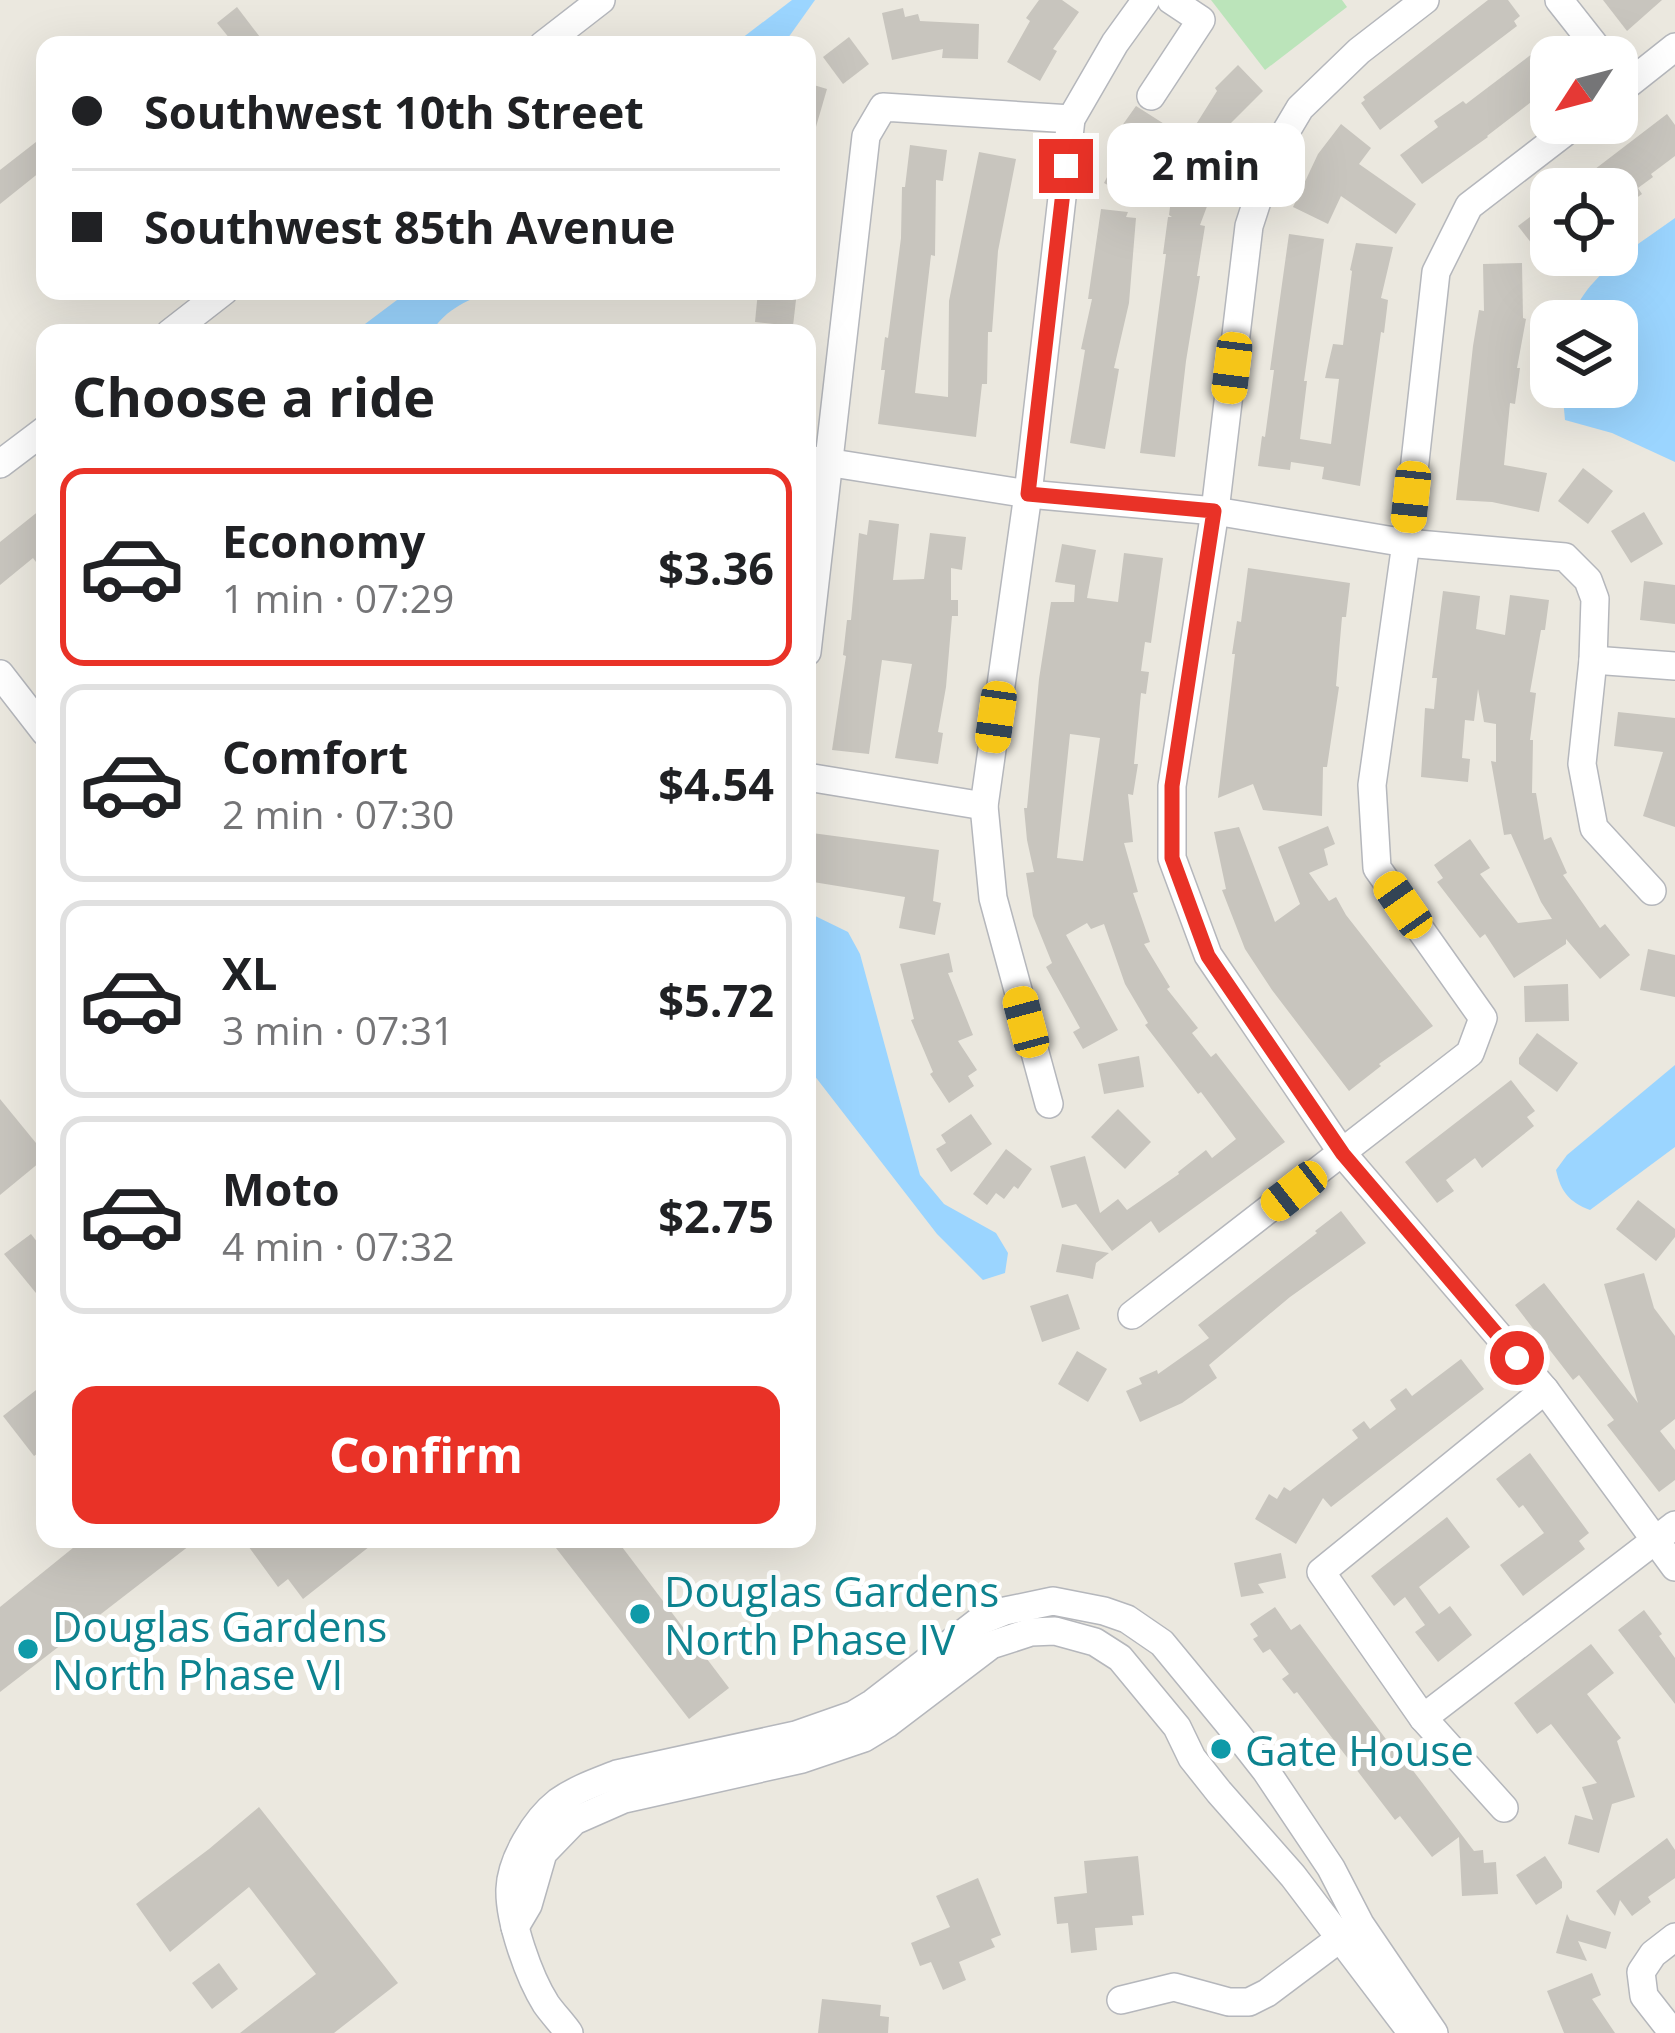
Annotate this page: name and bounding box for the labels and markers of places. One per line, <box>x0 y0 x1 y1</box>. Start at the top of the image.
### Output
place label: Douglas Gardens North Phase IV <box>664 1562 999 1667</box>
place label: Douglas Gardens North Phase VI <box>52 1597 387 1702</box>
marker: Douglas Gardens North Phase IV <box>627 1601 653 1627</box>
marker: Douglas Gardens North Phase VI <box>15 1636 41 1662</box>
place label: Gate House <box>1245 1721 1474 1778</box>
marker: Gate House <box>1208 1736 1234 1762</box>

